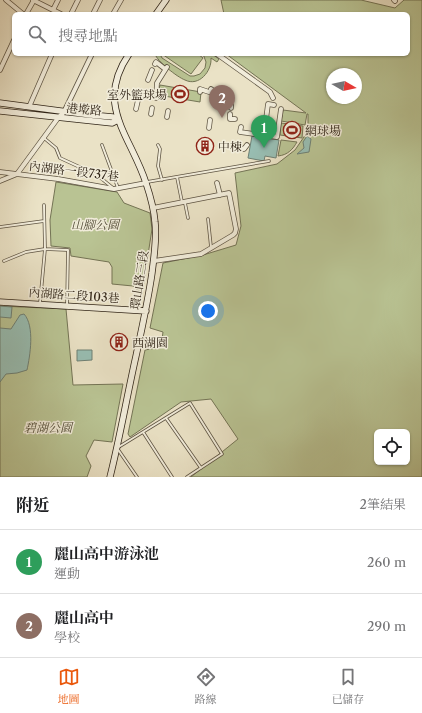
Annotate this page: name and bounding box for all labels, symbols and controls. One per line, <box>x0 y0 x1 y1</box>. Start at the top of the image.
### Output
search box <box>12 12 410 56</box>
icon: search <box>26 23 48 45</box>
text: 搜尋地點 <box>58 26 118 45</box>
north arrow <box>326 68 362 104</box>
sports icon: 室外籃球場 <box>170 84 190 104</box>
pin: 2 <box>209 85 235 118</box>
place label: 室外籃球場 <box>107 87 167 102</box>
street label: 港墘路 <box>65 100 103 118</box>
pin: 1 <box>251 115 277 148</box>
sports icon: 網球場 <box>282 120 302 140</box>
place label: 網球場 <box>305 123 341 138</box>
building icon: 中棟 <box>195 136 215 156</box>
place label: 中棟 <box>218 139 242 154</box>
street label: 內湖路一段737巷 <box>28 158 120 184</box>
park label: 山腳公園 <box>71 217 121 232</box>
street label: 環山路三段 <box>127 249 151 311</box>
street label: 內湖路二段103巷 <box>28 284 120 306</box>
your location <box>198 301 218 321</box>
building icon: 西湖園 <box>109 332 129 352</box>
place label: 西湖園 <box>132 335 168 350</box>
park label: 碧湖公園 <box>24 420 74 435</box>
map controls <box>374 429 410 465</box>
button: locate <box>374 429 410 465</box>
text: 附近 <box>16 495 50 515</box>
text: 2筆結果 <box>360 496 406 512</box>
text: 麗山高中游泳池 <box>54 544 159 563</box>
text: 1 <box>26 554 32 570</box>
text: 260 m <box>367 554 406 570</box>
text: 運動 <box>54 565 80 581</box>
text: 麗山高中 <box>54 608 114 627</box>
text: 2 <box>25 618 33 634</box>
text: 290 m <box>367 618 406 634</box>
text: 學校 <box>54 629 80 645</box>
tab: 地圖 <box>58 666 80 706</box>
tab: 路線 <box>195 666 217 706</box>
tab: 已儲存 <box>332 666 365 706</box>

